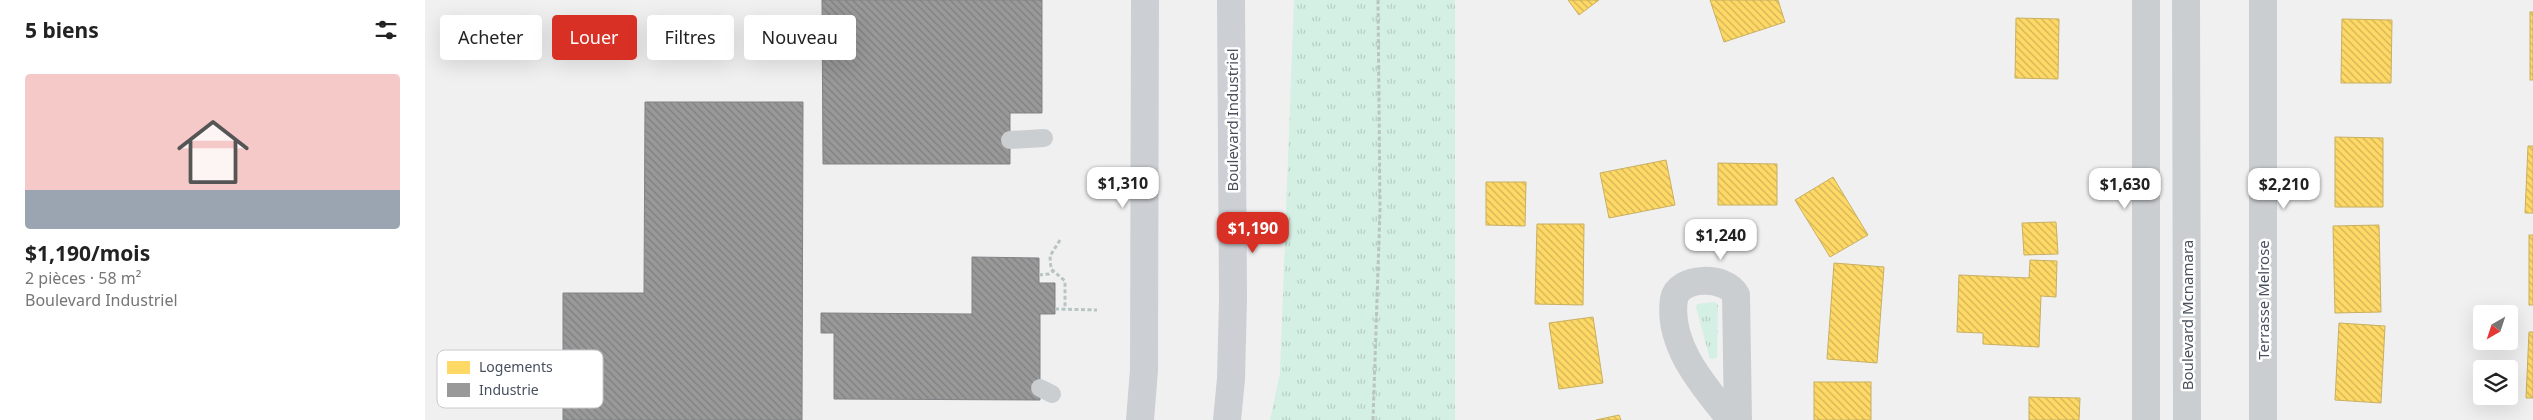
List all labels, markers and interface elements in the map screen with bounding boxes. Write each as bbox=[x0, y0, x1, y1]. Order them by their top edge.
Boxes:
chip: Acheter bbox=[440, 15, 542, 60]
chip: Louer bbox=[552, 15, 637, 60]
chip: Filtres bbox=[647, 15, 734, 60]
chip: Nouveau bbox=[744, 15, 856, 60]
text: 5 biens bbox=[25, 16, 99, 44]
icon: filters bbox=[372, 16, 400, 44]
street label: Boulevard Industriel bbox=[1222, 48, 1242, 192]
icon: home bbox=[168, 107, 258, 197]
pin: $1,310 bbox=[1082, 166, 1164, 209]
pin: $1,630 bbox=[2084, 168, 2166, 210]
pin: $2,210 bbox=[2243, 168, 2325, 210]
text: $1,310 bbox=[1098, 172, 1148, 194]
text: $1,630 bbox=[2100, 173, 2150, 195]
text: $2,210 bbox=[2259, 173, 2309, 195]
pin: $1,190 bbox=[1212, 212, 1294, 254]
text: $1,190 bbox=[1228, 217, 1278, 239]
pin: $1,240 bbox=[1680, 218, 1762, 261]
text: $1,240 bbox=[1696, 224, 1746, 246]
text: $1,190/mois bbox=[25, 239, 150, 267]
street label: Boulevard Mcnamara bbox=[2177, 240, 2197, 390]
street label: Terrasse Melrose bbox=[2253, 240, 2273, 360]
text: 2 pièces · 58 m² bbox=[25, 267, 141, 289]
text: Boulevard Industriel bbox=[25, 289, 178, 311]
north arrow bbox=[2473, 305, 2517, 350]
map controls bbox=[2473, 305, 2518, 405]
legend bbox=[437, 350, 603, 408]
text: Logements bbox=[479, 357, 553, 376]
button: layers bbox=[2473, 360, 2518, 405]
text: Industrie bbox=[479, 380, 539, 399]

